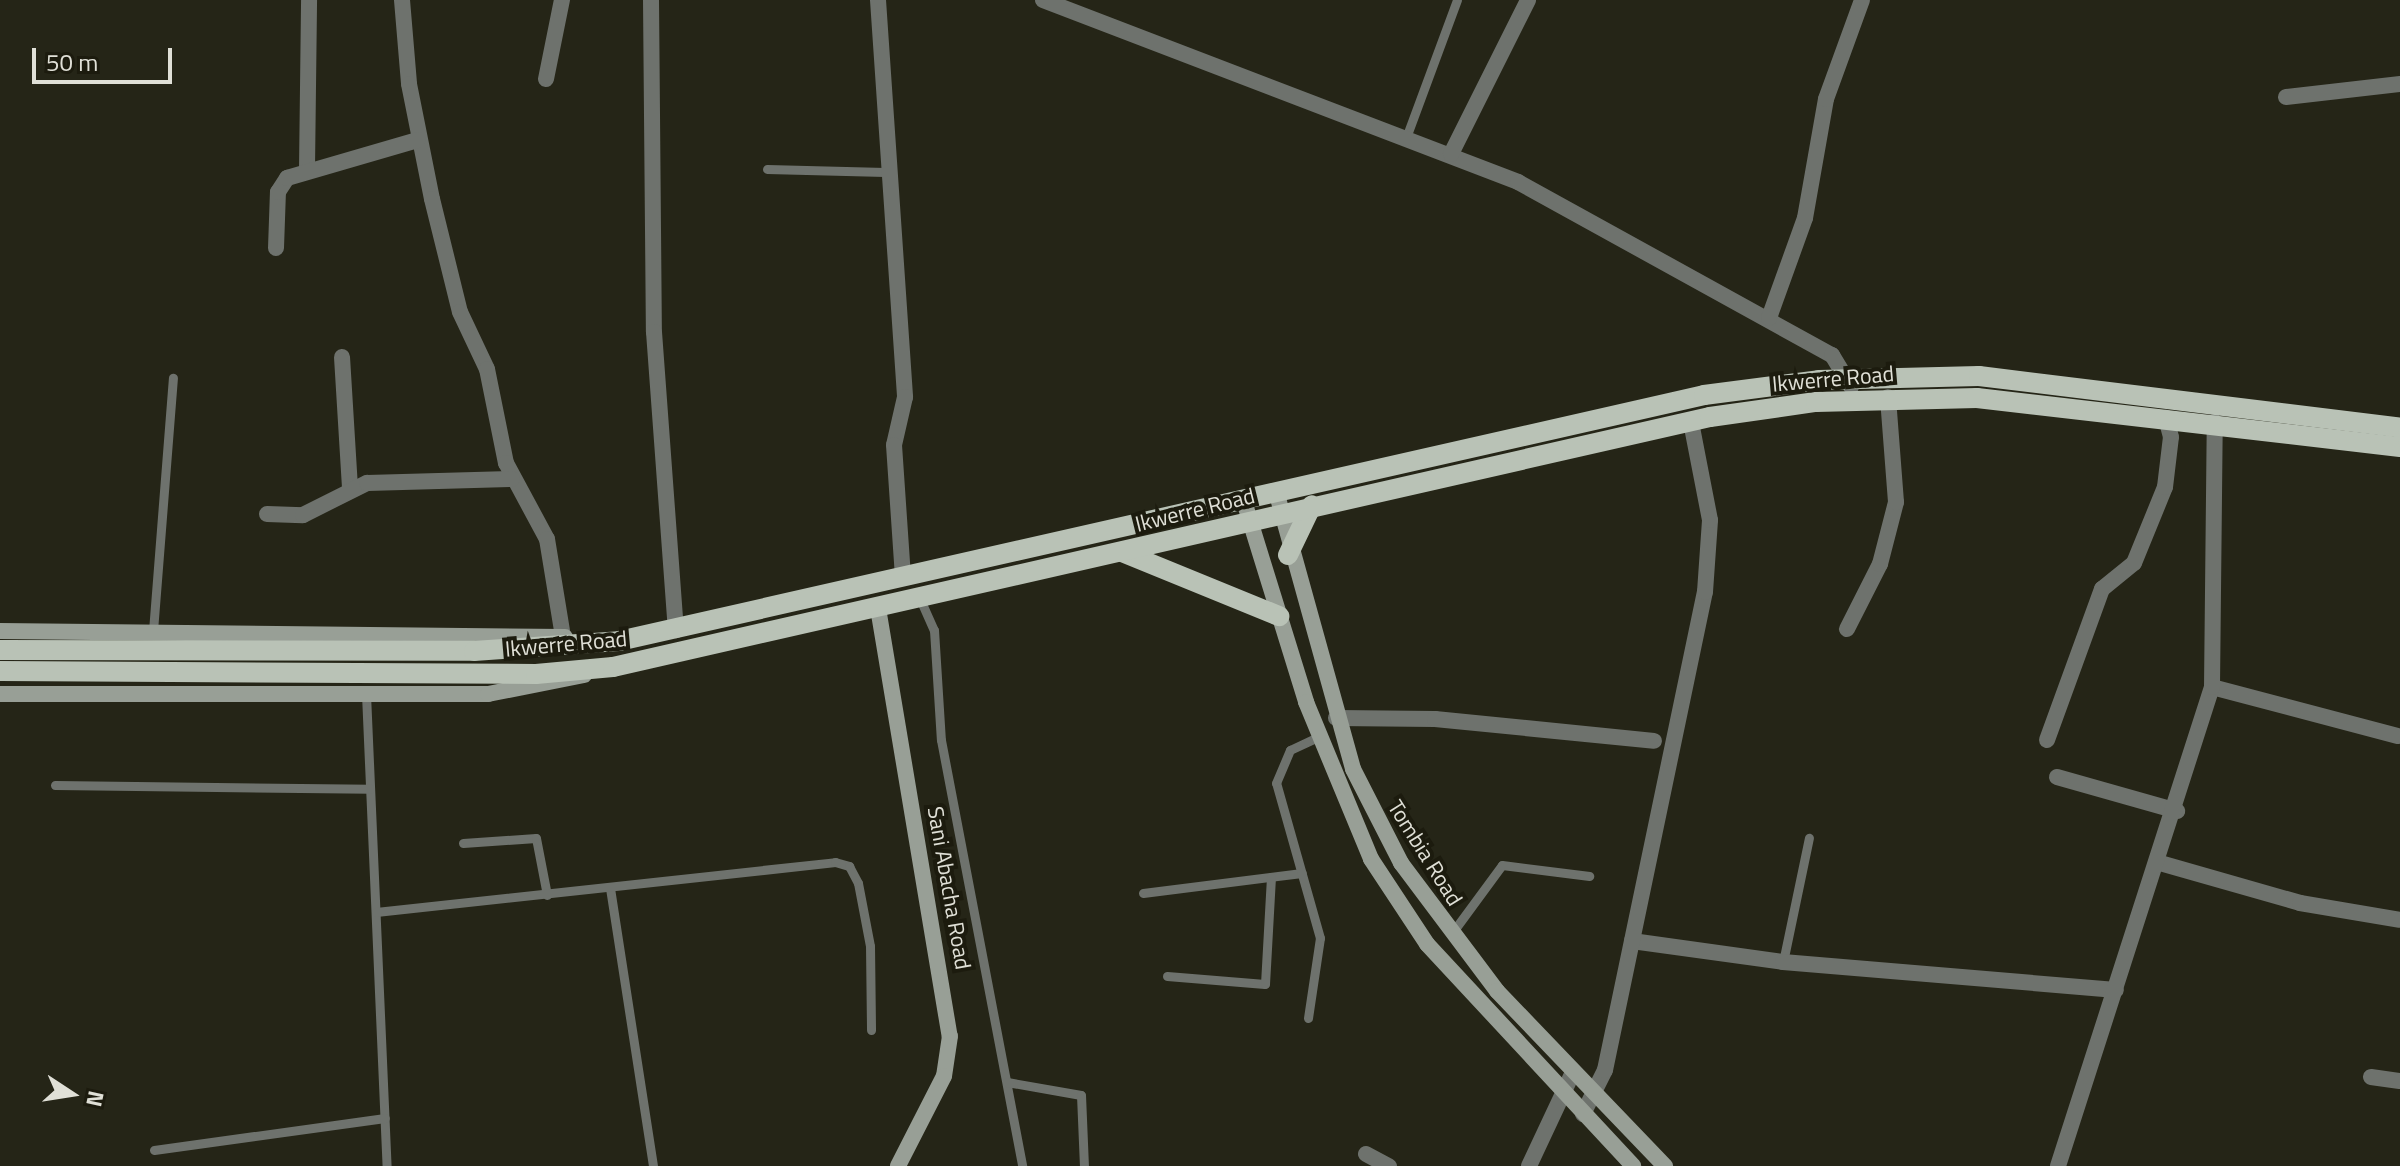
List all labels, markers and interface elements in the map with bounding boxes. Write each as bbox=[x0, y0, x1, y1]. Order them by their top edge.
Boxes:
scale bar bbox=[36, 32, 176, 82]
text: 50 m bbox=[46, 44, 98, 80]
street label: Ikwerre Road bbox=[1771, 361, 1895, 397]
street label: Ikwerre Road bbox=[1132, 482, 1258, 538]
street label: Ikwerre Road bbox=[504, 626, 628, 662]
street label: Tombia Road bbox=[1382, 795, 1468, 911]
street label: Sani Abacha Road bbox=[922, 804, 976, 972]
north arrow bbox=[32, 1054, 112, 1134]
text: N bbox=[77, 1088, 114, 1110]

